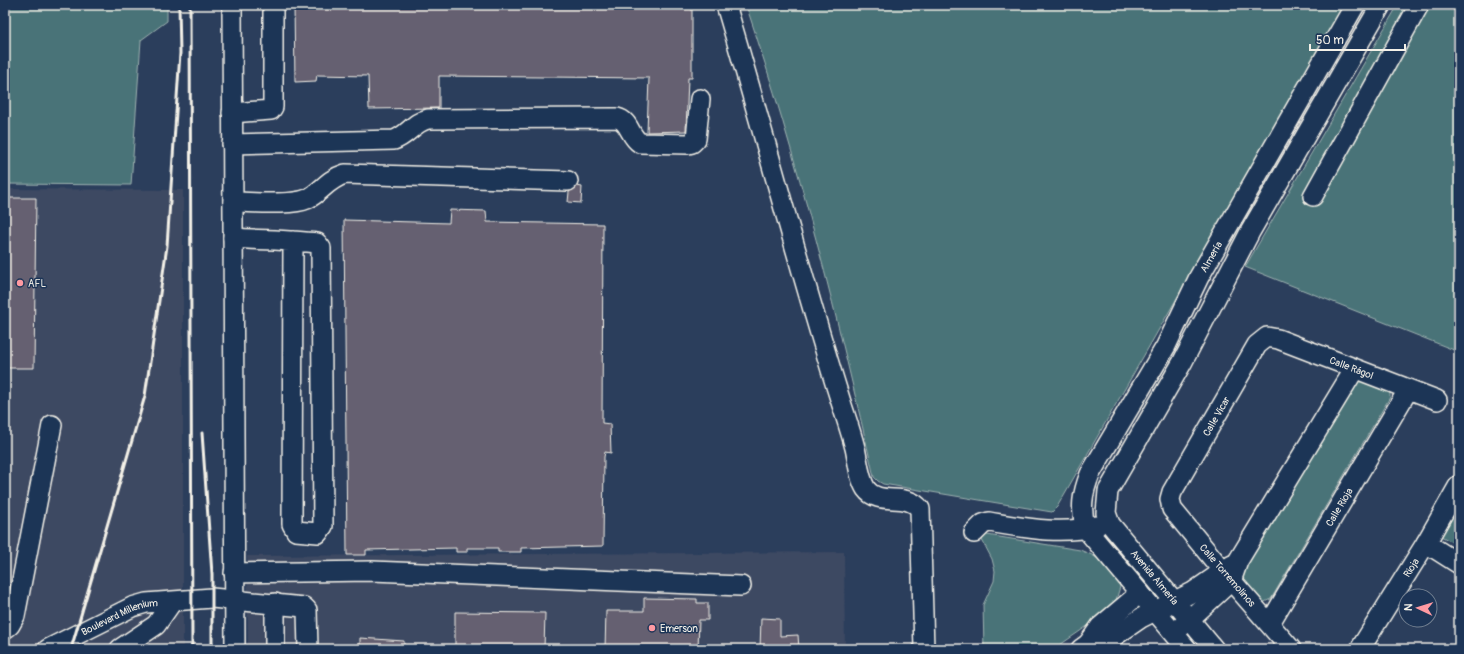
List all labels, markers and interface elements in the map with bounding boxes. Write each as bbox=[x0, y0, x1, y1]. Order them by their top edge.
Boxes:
scale bar bbox=[1310, 26, 1405, 52]
text: 50 m bbox=[1316, 33, 1344, 48]
street label: Almería bbox=[1198, 239, 1225, 275]
marker: AFL bbox=[15, 278, 25, 288]
place label: AFL bbox=[28, 278, 47, 290]
street label: Calle Rágol bbox=[1328, 354, 1375, 382]
street label: Calle Vicar bbox=[1201, 394, 1233, 439]
street label: Calle Rioja bbox=[1324, 486, 1356, 529]
street label: Calle Torremolinos bbox=[1197, 542, 1258, 610]
street label: Avenida Almería bbox=[1128, 548, 1181, 608]
street label: Rioja bbox=[1401, 556, 1422, 580]
north arrow bbox=[1398, 588, 1438, 628]
street label: Boulevard Millenium bbox=[79, 597, 158, 638]
text: N bbox=[1402, 603, 1415, 612]
marker: Emerson bbox=[647, 623, 657, 633]
place label: Emerson bbox=[660, 623, 698, 635]

